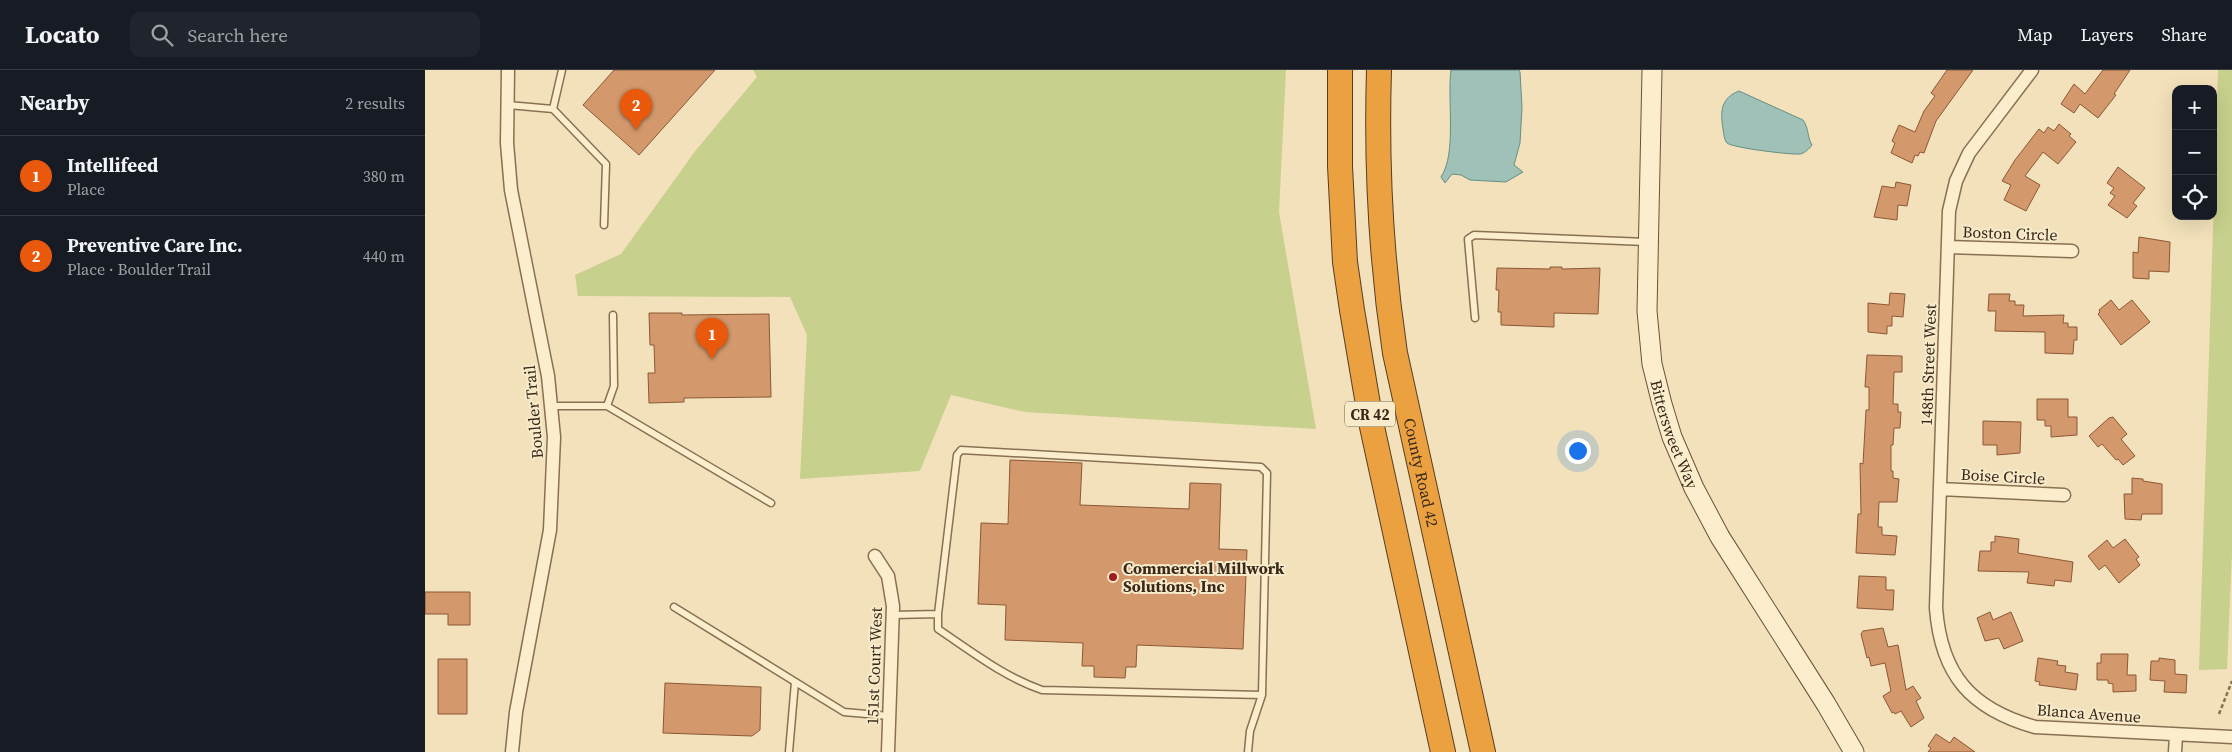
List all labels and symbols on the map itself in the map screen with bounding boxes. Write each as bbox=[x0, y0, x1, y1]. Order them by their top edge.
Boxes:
pin: 2 bbox=[620, 89, 652, 130]
street label: Boston Circle bbox=[1962, 220, 2058, 246]
street label: 148th Street West bbox=[1915, 303, 1941, 426]
pin: 1 bbox=[696, 318, 728, 359]
street label: Boulder Trail bbox=[518, 364, 548, 460]
street label: Bittersweet Way bbox=[1645, 377, 1704, 493]
road number: CR 42 bbox=[1345, 402, 1395, 426]
street label: County Road 42 bbox=[1399, 416, 1444, 529]
your location bbox=[1565, 438, 1591, 464]
street label: Boise Circle bbox=[1960, 463, 2046, 489]
place label: Commercial Millwork Solutions, Inc bbox=[1123, 557, 1285, 597]
marker: Commercial Millwork Solutions, Inc bbox=[1107, 571, 1119, 583]
street label: 151st Court West bbox=[861, 606, 887, 725]
street label: Blanca Avenue bbox=[2036, 698, 2142, 728]

